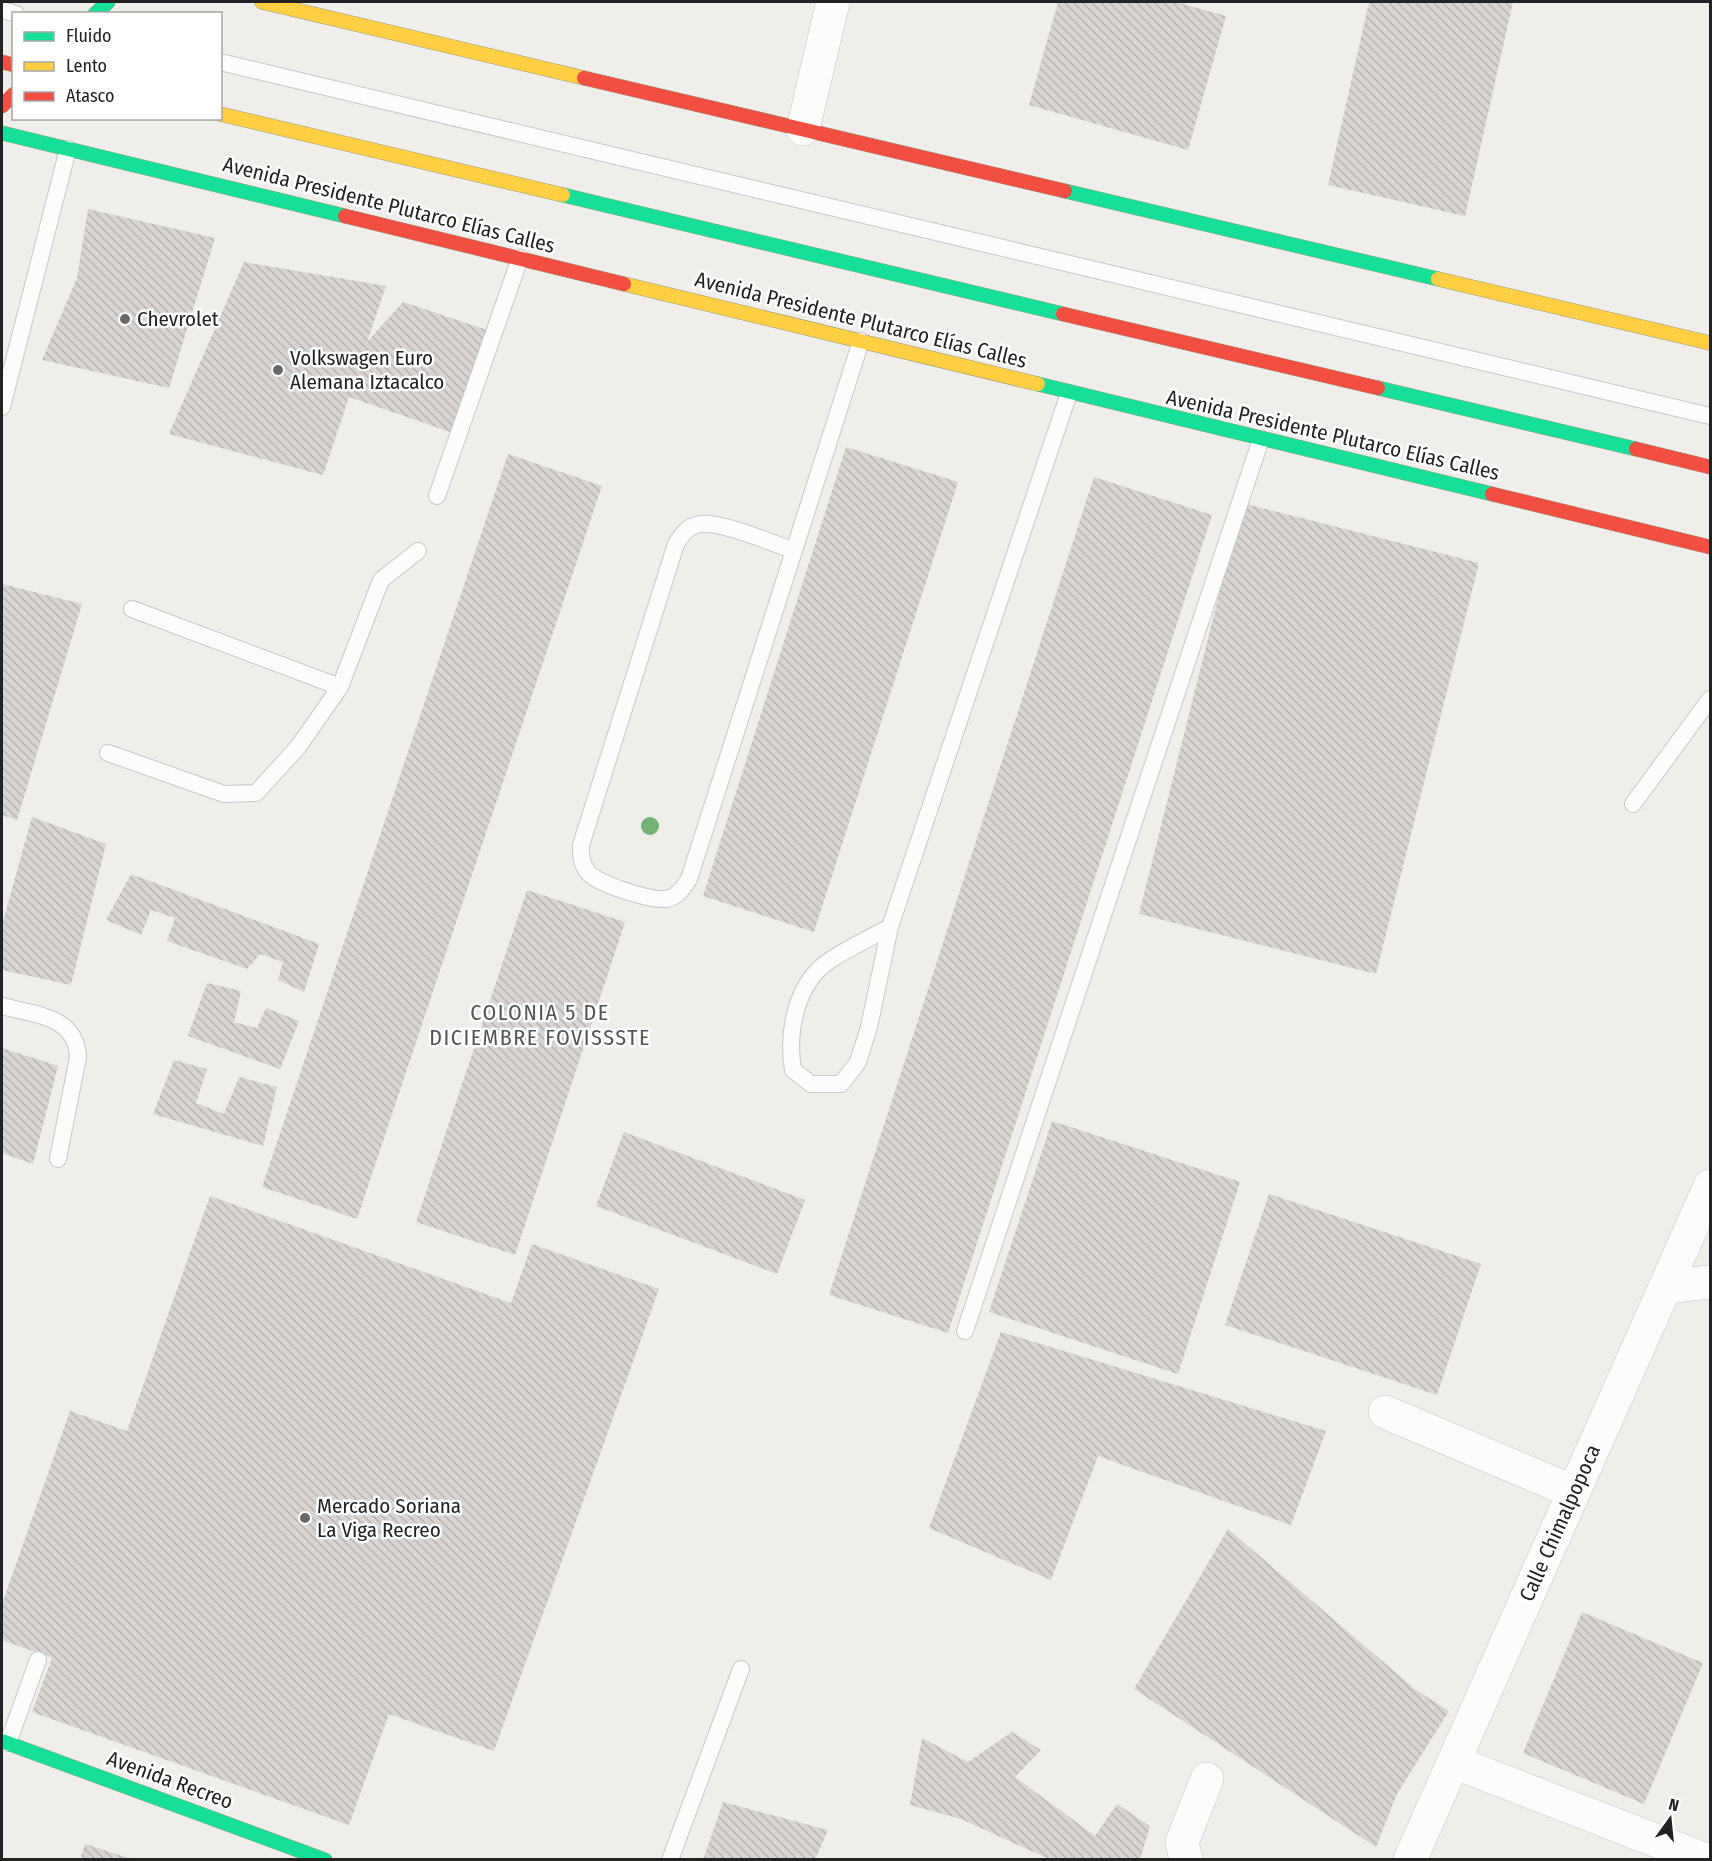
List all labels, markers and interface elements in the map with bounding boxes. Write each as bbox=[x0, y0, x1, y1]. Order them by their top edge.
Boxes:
legend bbox=[12, 12, 222, 120]
text: Fluido bbox=[66, 25, 112, 47]
text: Lento bbox=[66, 55, 107, 77]
text: Atasco bbox=[66, 85, 114, 107]
street label: Avenida Presidente Plutarco Elías Calles bbox=[220, 151, 558, 259]
street label: Avenida Presidente Plutarco Elías Calles bbox=[692, 266, 1030, 374]
place label: Chevrolet bbox=[137, 306, 219, 332]
marker: Chevrolet bbox=[118, 312, 132, 326]
place label: Volkswagen Euro Alemana Iztacalco bbox=[290, 345, 444, 395]
marker: Volkswagen Euro Alemana Iztacalco bbox=[271, 363, 285, 377]
street label: Avenida Presidente Plutarco Elías Calles bbox=[1164, 384, 1502, 486]
district label: COLONIA 5 DE DICIEMBRE FOVISSSTE bbox=[429, 999, 651, 1051]
street label: Calle Chimalpopoca bbox=[1514, 1441, 1606, 1605]
place label: Mercado Soriana La Viga Recreo bbox=[317, 1493, 461, 1543]
marker: Mercado Soriana La Viga Recreo bbox=[298, 1511, 312, 1525]
street label: Avenida Recreo bbox=[103, 1745, 237, 1815]
north arrow bbox=[1640, 1789, 1700, 1849]
text: N bbox=[1667, 1795, 1681, 1815]

